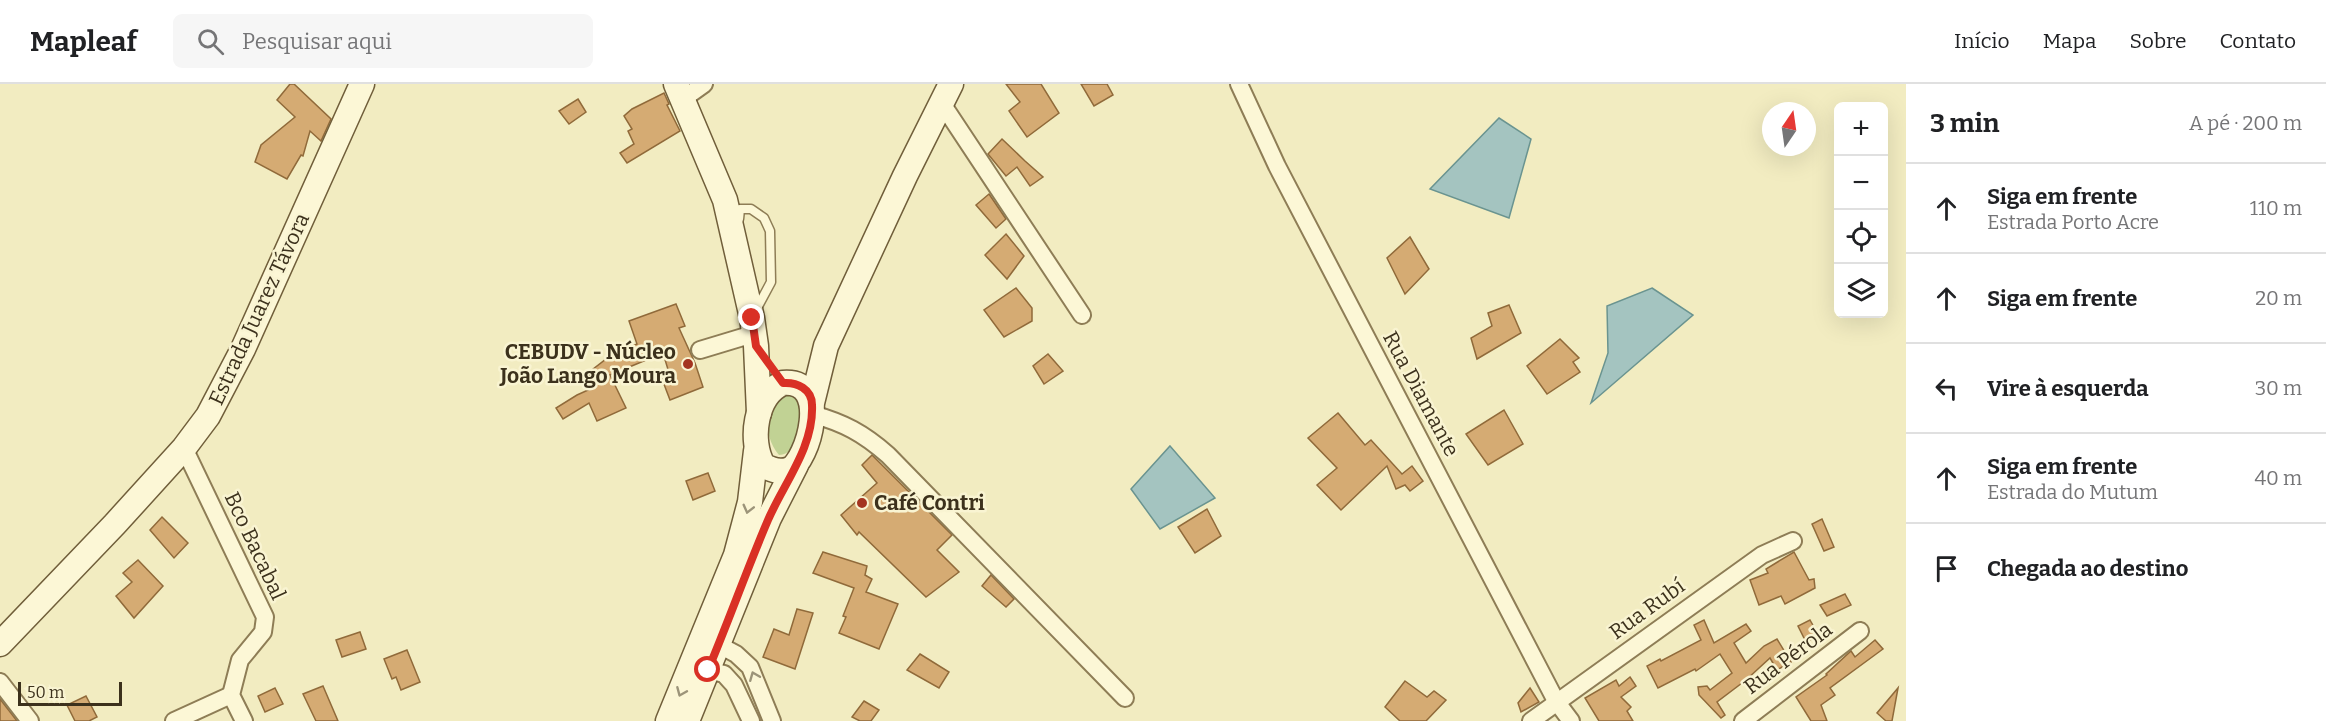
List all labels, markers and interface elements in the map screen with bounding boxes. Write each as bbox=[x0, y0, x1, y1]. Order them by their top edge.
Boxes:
search box bbox=[173, 14, 593, 68]
text: Mapleaf bbox=[30, 25, 137, 58]
icon: search bbox=[194, 25, 227, 58]
text: Pesquisar aqui bbox=[242, 28, 392, 55]
text: Início bbox=[1954, 28, 2010, 54]
text: Mapa bbox=[2043, 28, 2097, 54]
text: Sobre bbox=[2130, 28, 2186, 54]
text: Contato bbox=[2219, 28, 2296, 54]
north arrow bbox=[1762, 102, 1816, 156]
map controls bbox=[1834, 102, 1888, 318]
button: + bbox=[1834, 102, 1888, 156]
text: 3 min bbox=[1930, 108, 1999, 139]
text: A pé · 200 m bbox=[2189, 111, 2302, 135]
button: − bbox=[1834, 156, 1888, 210]
text: Siga em frente bbox=[1987, 183, 2137, 210]
icon: ahead bbox=[1930, 192, 1963, 225]
text: 110 m bbox=[2250, 196, 2302, 220]
street label: Estrada Juarez Távora bbox=[203, 208, 315, 409]
button: locate bbox=[1834, 210, 1888, 264]
text: Estrada Porto Acre bbox=[1987, 210, 2159, 234]
button: layers bbox=[1834, 264, 1888, 318]
icon: ahead bbox=[1930, 282, 1963, 315]
text: Siga em frente bbox=[1987, 285, 2137, 312]
text: 20 m bbox=[2255, 286, 2302, 310]
route end bbox=[738, 304, 764, 330]
street label: Rua Diamante bbox=[1377, 327, 1465, 461]
place label: CEBUDV - Núcleo João Lango Moura bbox=[499, 339, 676, 389]
marker: CEBUDV - Núcleo João Lango Moura bbox=[681, 357, 695, 371]
icon: left bbox=[1930, 372, 1963, 405]
text: Vire à esquerda bbox=[1987, 375, 2148, 402]
text: 30 m bbox=[2255, 376, 2302, 400]
text: Siga em frente bbox=[1987, 453, 2137, 480]
icon: ahead bbox=[1930, 462, 1963, 495]
text: 40 m bbox=[2254, 466, 2302, 490]
text: Estrada do Mutum bbox=[1987, 480, 2158, 504]
street label: Bco Bacabal bbox=[219, 488, 291, 604]
place label: Café Contri bbox=[874, 490, 985, 516]
marker: Café Contri bbox=[855, 496, 869, 510]
one-way arrow bbox=[743, 504, 756, 514]
icon: arrive bbox=[1930, 552, 1963, 585]
text: Chegada ao destino bbox=[1987, 555, 2188, 582]
street label: Rua Rubí bbox=[1604, 572, 1690, 645]
street label: Rua Pérola bbox=[1739, 616, 1838, 700]
route start bbox=[694, 656, 720, 682]
one-way arrow bbox=[749, 671, 761, 682]
scale bar bbox=[18, 679, 122, 706]
text: 50 m bbox=[27, 683, 64, 702]
one-way arrow bbox=[676, 685, 688, 696]

